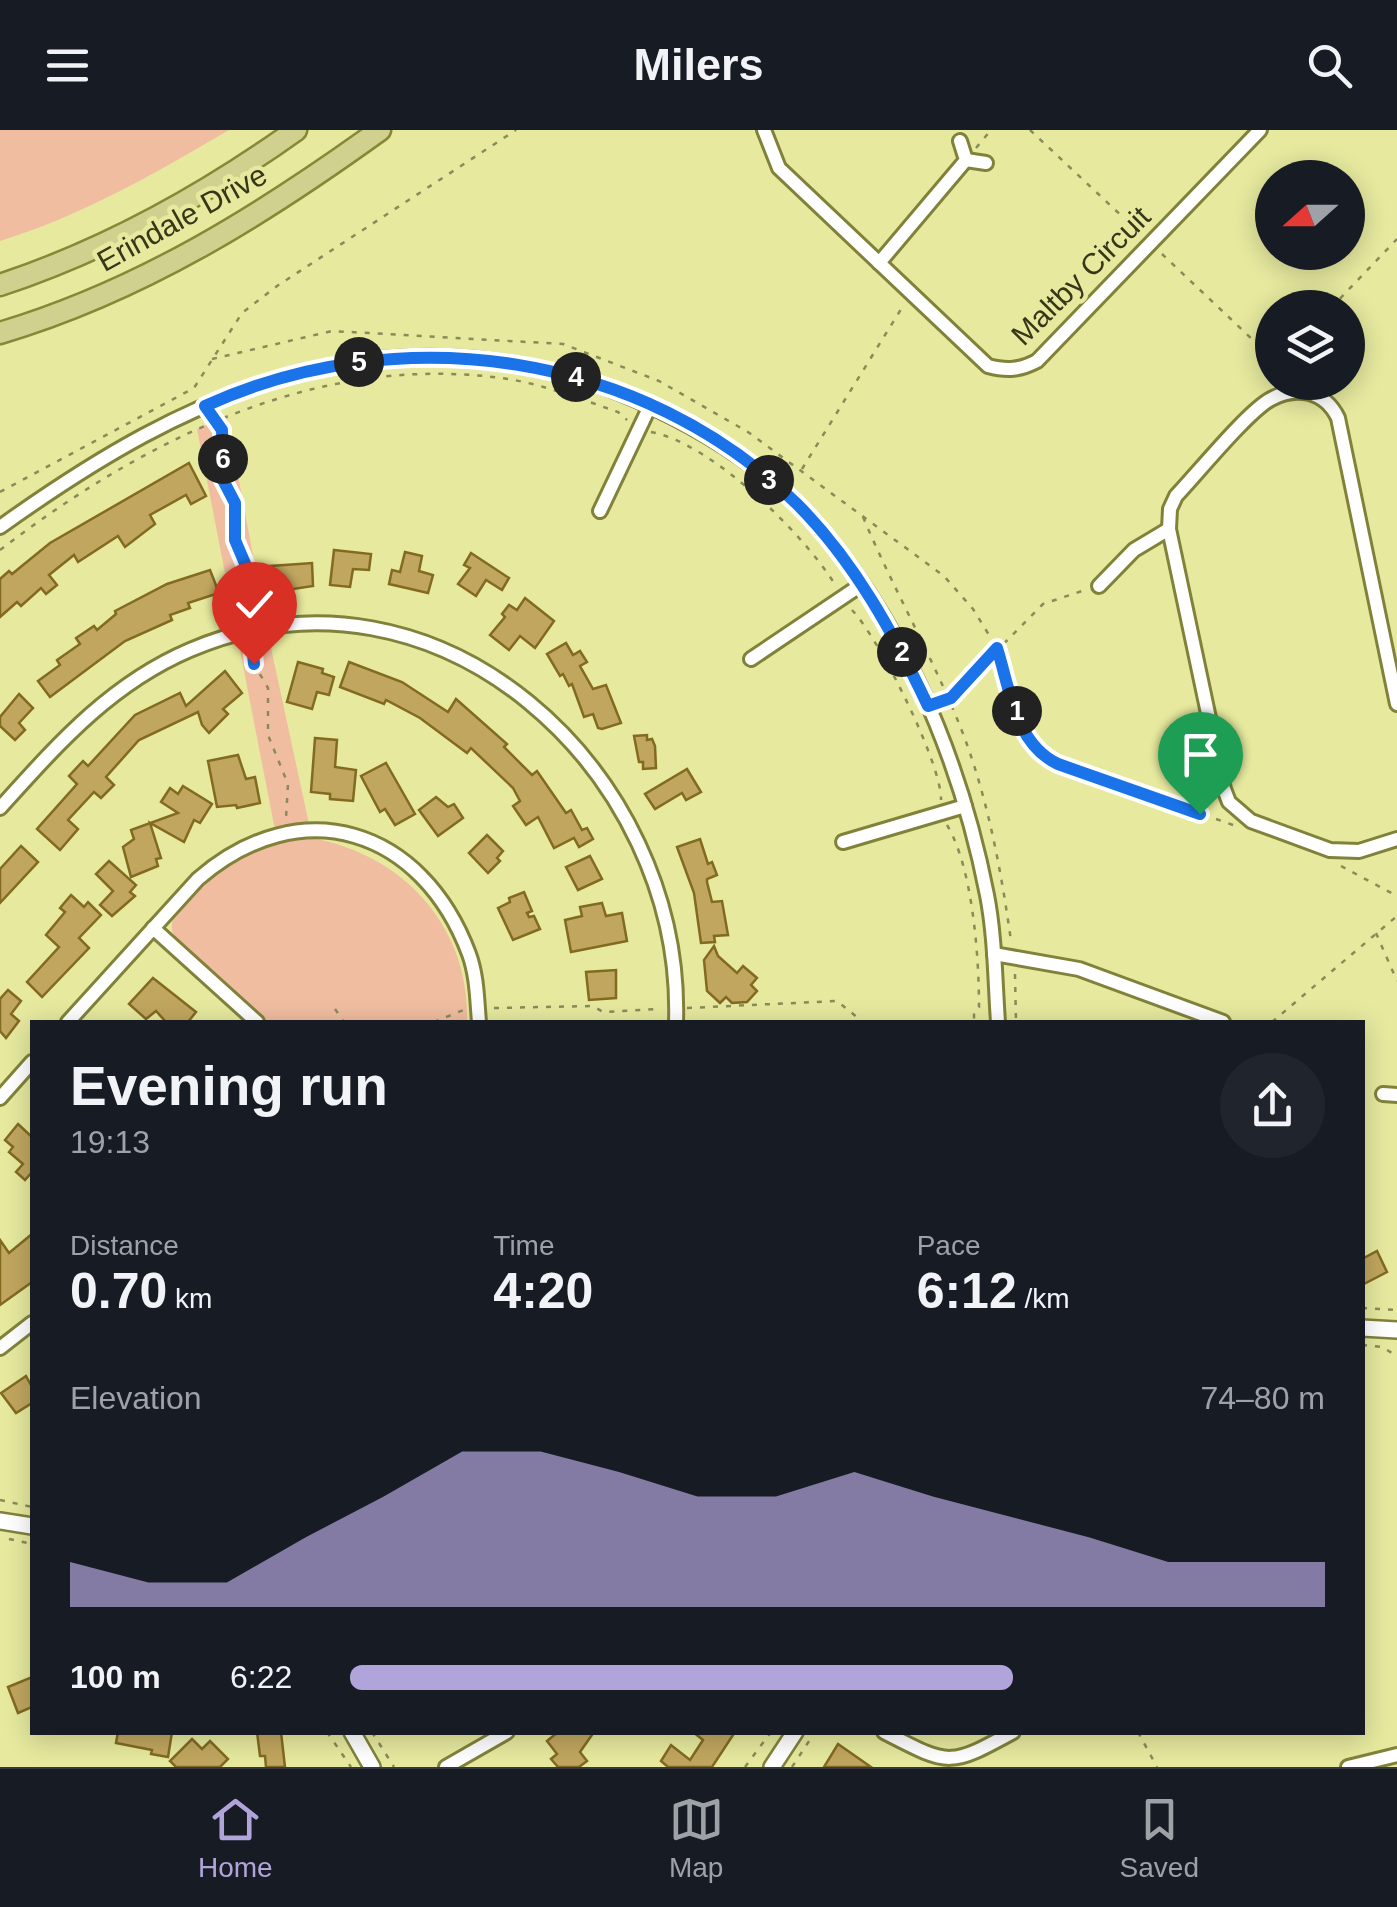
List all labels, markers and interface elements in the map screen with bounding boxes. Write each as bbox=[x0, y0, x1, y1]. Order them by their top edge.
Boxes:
icon: menu bbox=[40, 38, 95, 93]
icon: search bbox=[1302, 38, 1357, 93]
text: Milers bbox=[633, 39, 764, 90]
street label: Erindale Drive bbox=[91, 157, 272, 278]
north arrow bbox=[1255, 160, 1365, 270]
map controls bbox=[1255, 160, 1365, 400]
street label: Maltby Circuit bbox=[1005, 199, 1157, 352]
button: layers bbox=[1255, 290, 1365, 400]
pin: 5 bbox=[334, 337, 384, 387]
text: 5 bbox=[351, 346, 367, 377]
pin: 4 bbox=[551, 352, 601, 402]
text: 4 bbox=[568, 361, 584, 392]
pin: 6 bbox=[198, 434, 248, 484]
text: 6 bbox=[215, 443, 231, 474]
pin: 3 bbox=[744, 455, 794, 505]
text: 3 bbox=[761, 464, 777, 495]
pin bbox=[212, 562, 297, 665]
icon: check bbox=[227, 577, 282, 632]
pin: 2 bbox=[877, 627, 927, 677]
text: 2 bbox=[894, 636, 910, 667]
pin: 1 bbox=[992, 686, 1042, 736]
text: 1 bbox=[1009, 695, 1025, 726]
pin bbox=[1158, 712, 1243, 815]
icon: arrive bbox=[1173, 727, 1228, 782]
button: share bbox=[1220, 1053, 1325, 1158]
text: Evening run bbox=[70, 1055, 388, 1117]
text: 19:13 bbox=[70, 1124, 150, 1160]
text: Distance bbox=[70, 1230, 179, 1261]
text: Time bbox=[493, 1230, 555, 1261]
text: Pace bbox=[917, 1230, 980, 1261]
text: 0.70 bbox=[70, 1263, 167, 1319]
text: 4:20 bbox=[493, 1263, 593, 1319]
text: 6:12 bbox=[917, 1263, 1017, 1319]
text: km bbox=[167, 1283, 212, 1314]
text: /km bbox=[1017, 1283, 1070, 1314]
text: Elevation bbox=[70, 1380, 202, 1416]
text: 74–80 m bbox=[1200, 1380, 1325, 1416]
text: 100 m bbox=[70, 1659, 161, 1695]
text: 6:22 bbox=[230, 1659, 292, 1695]
tab: Home bbox=[198, 1792, 273, 1884]
tab: Map bbox=[669, 1792, 724, 1884]
tab: Saved bbox=[1120, 1792, 1199, 1884]

